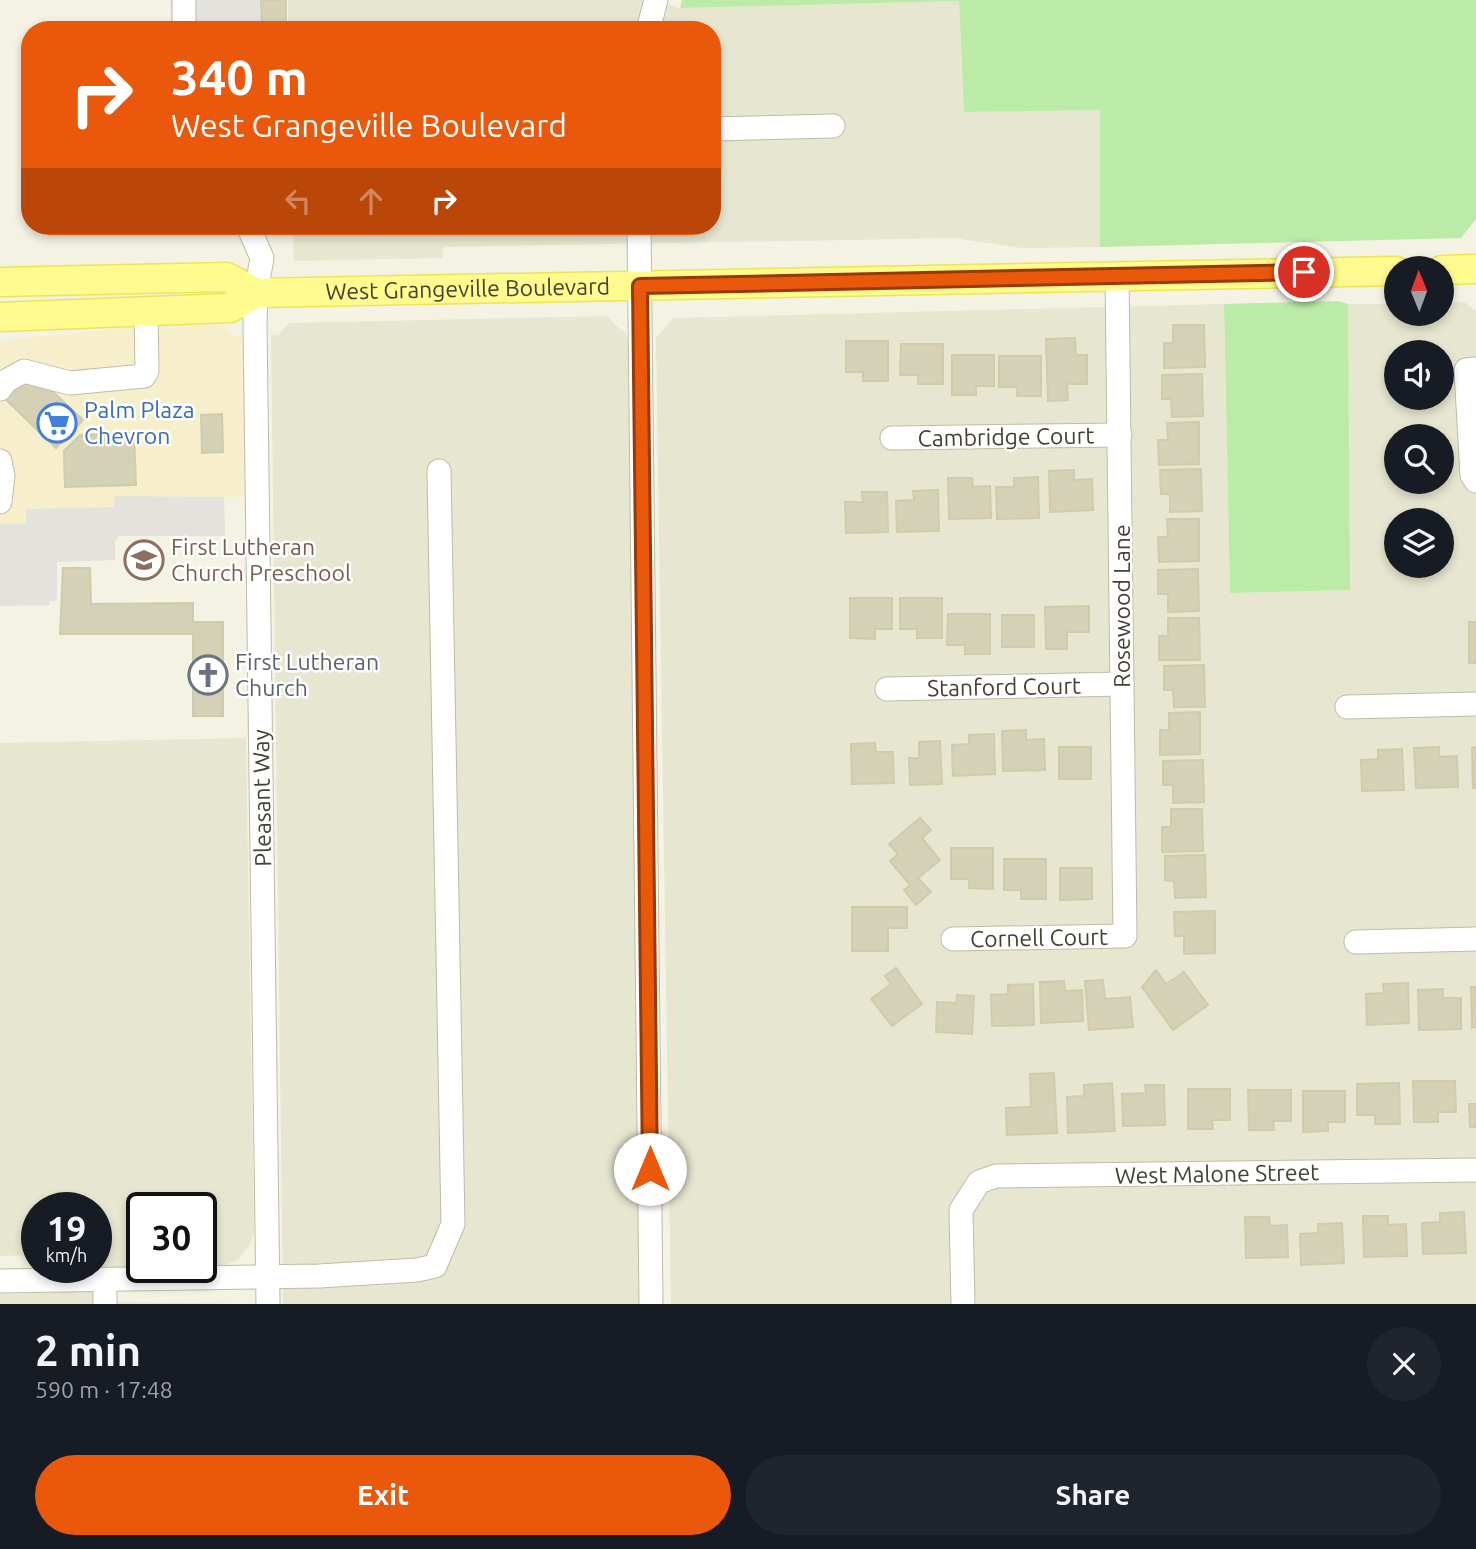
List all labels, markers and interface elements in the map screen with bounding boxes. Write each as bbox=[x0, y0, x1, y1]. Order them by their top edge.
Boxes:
icon: right bbox=[56, 49, 147, 140]
text: 340 m bbox=[171, 49, 308, 104]
text: West Grangeville Boulevard bbox=[171, 107, 567, 143]
icon: left bbox=[279, 182, 317, 220]
icon: ahead bbox=[352, 182, 390, 220]
icon: right bbox=[425, 182, 463, 220]
pin bbox=[1274, 242, 1334, 302]
icon: arrive bbox=[1285, 253, 1323, 291]
north arrow bbox=[1384, 256, 1454, 326]
map controls bbox=[1384, 256, 1454, 578]
street label: West Grangeville Boulevard bbox=[325, 273, 610, 304]
button: sound bbox=[1384, 340, 1454, 410]
place label: Palm Plaza Chevron bbox=[84, 397, 195, 448]
supermarket icon: Palm Plaza Chevron bbox=[36, 402, 78, 444]
street label: Cambridge Court bbox=[917, 422, 1095, 451]
button: search bbox=[1384, 424, 1454, 494]
button: layers bbox=[1384, 508, 1454, 578]
street label: Rosewood Lane bbox=[1109, 524, 1134, 688]
place label: First Lutheran Church Preschool bbox=[171, 534, 351, 585]
school or university icon: First Lutheran Church Preschool bbox=[123, 539, 165, 581]
place label: First Lutheran Church bbox=[235, 649, 379, 700]
church icon: First Lutheran Church bbox=[187, 654, 229, 696]
street label: Stanford Court bbox=[927, 673, 1081, 700]
street label: Pleasant Way bbox=[248, 729, 275, 867]
street label: Cornell Court bbox=[970, 924, 1108, 951]
position arrow bbox=[613, 1132, 687, 1206]
street label: West Malone Street bbox=[1115, 1159, 1319, 1188]
speed limit sign: 30 bbox=[126, 1192, 217, 1283]
text: 19 bbox=[47, 1208, 86, 1248]
text: km/h bbox=[46, 1245, 87, 1265]
text: 2 min bbox=[35, 1327, 141, 1374]
button: close bbox=[1367, 1327, 1441, 1401]
text: 590 m · 17:48 bbox=[35, 1377, 173, 1402]
button: Exit bbox=[35, 1455, 731, 1535]
button: Share bbox=[745, 1455, 1441, 1535]

